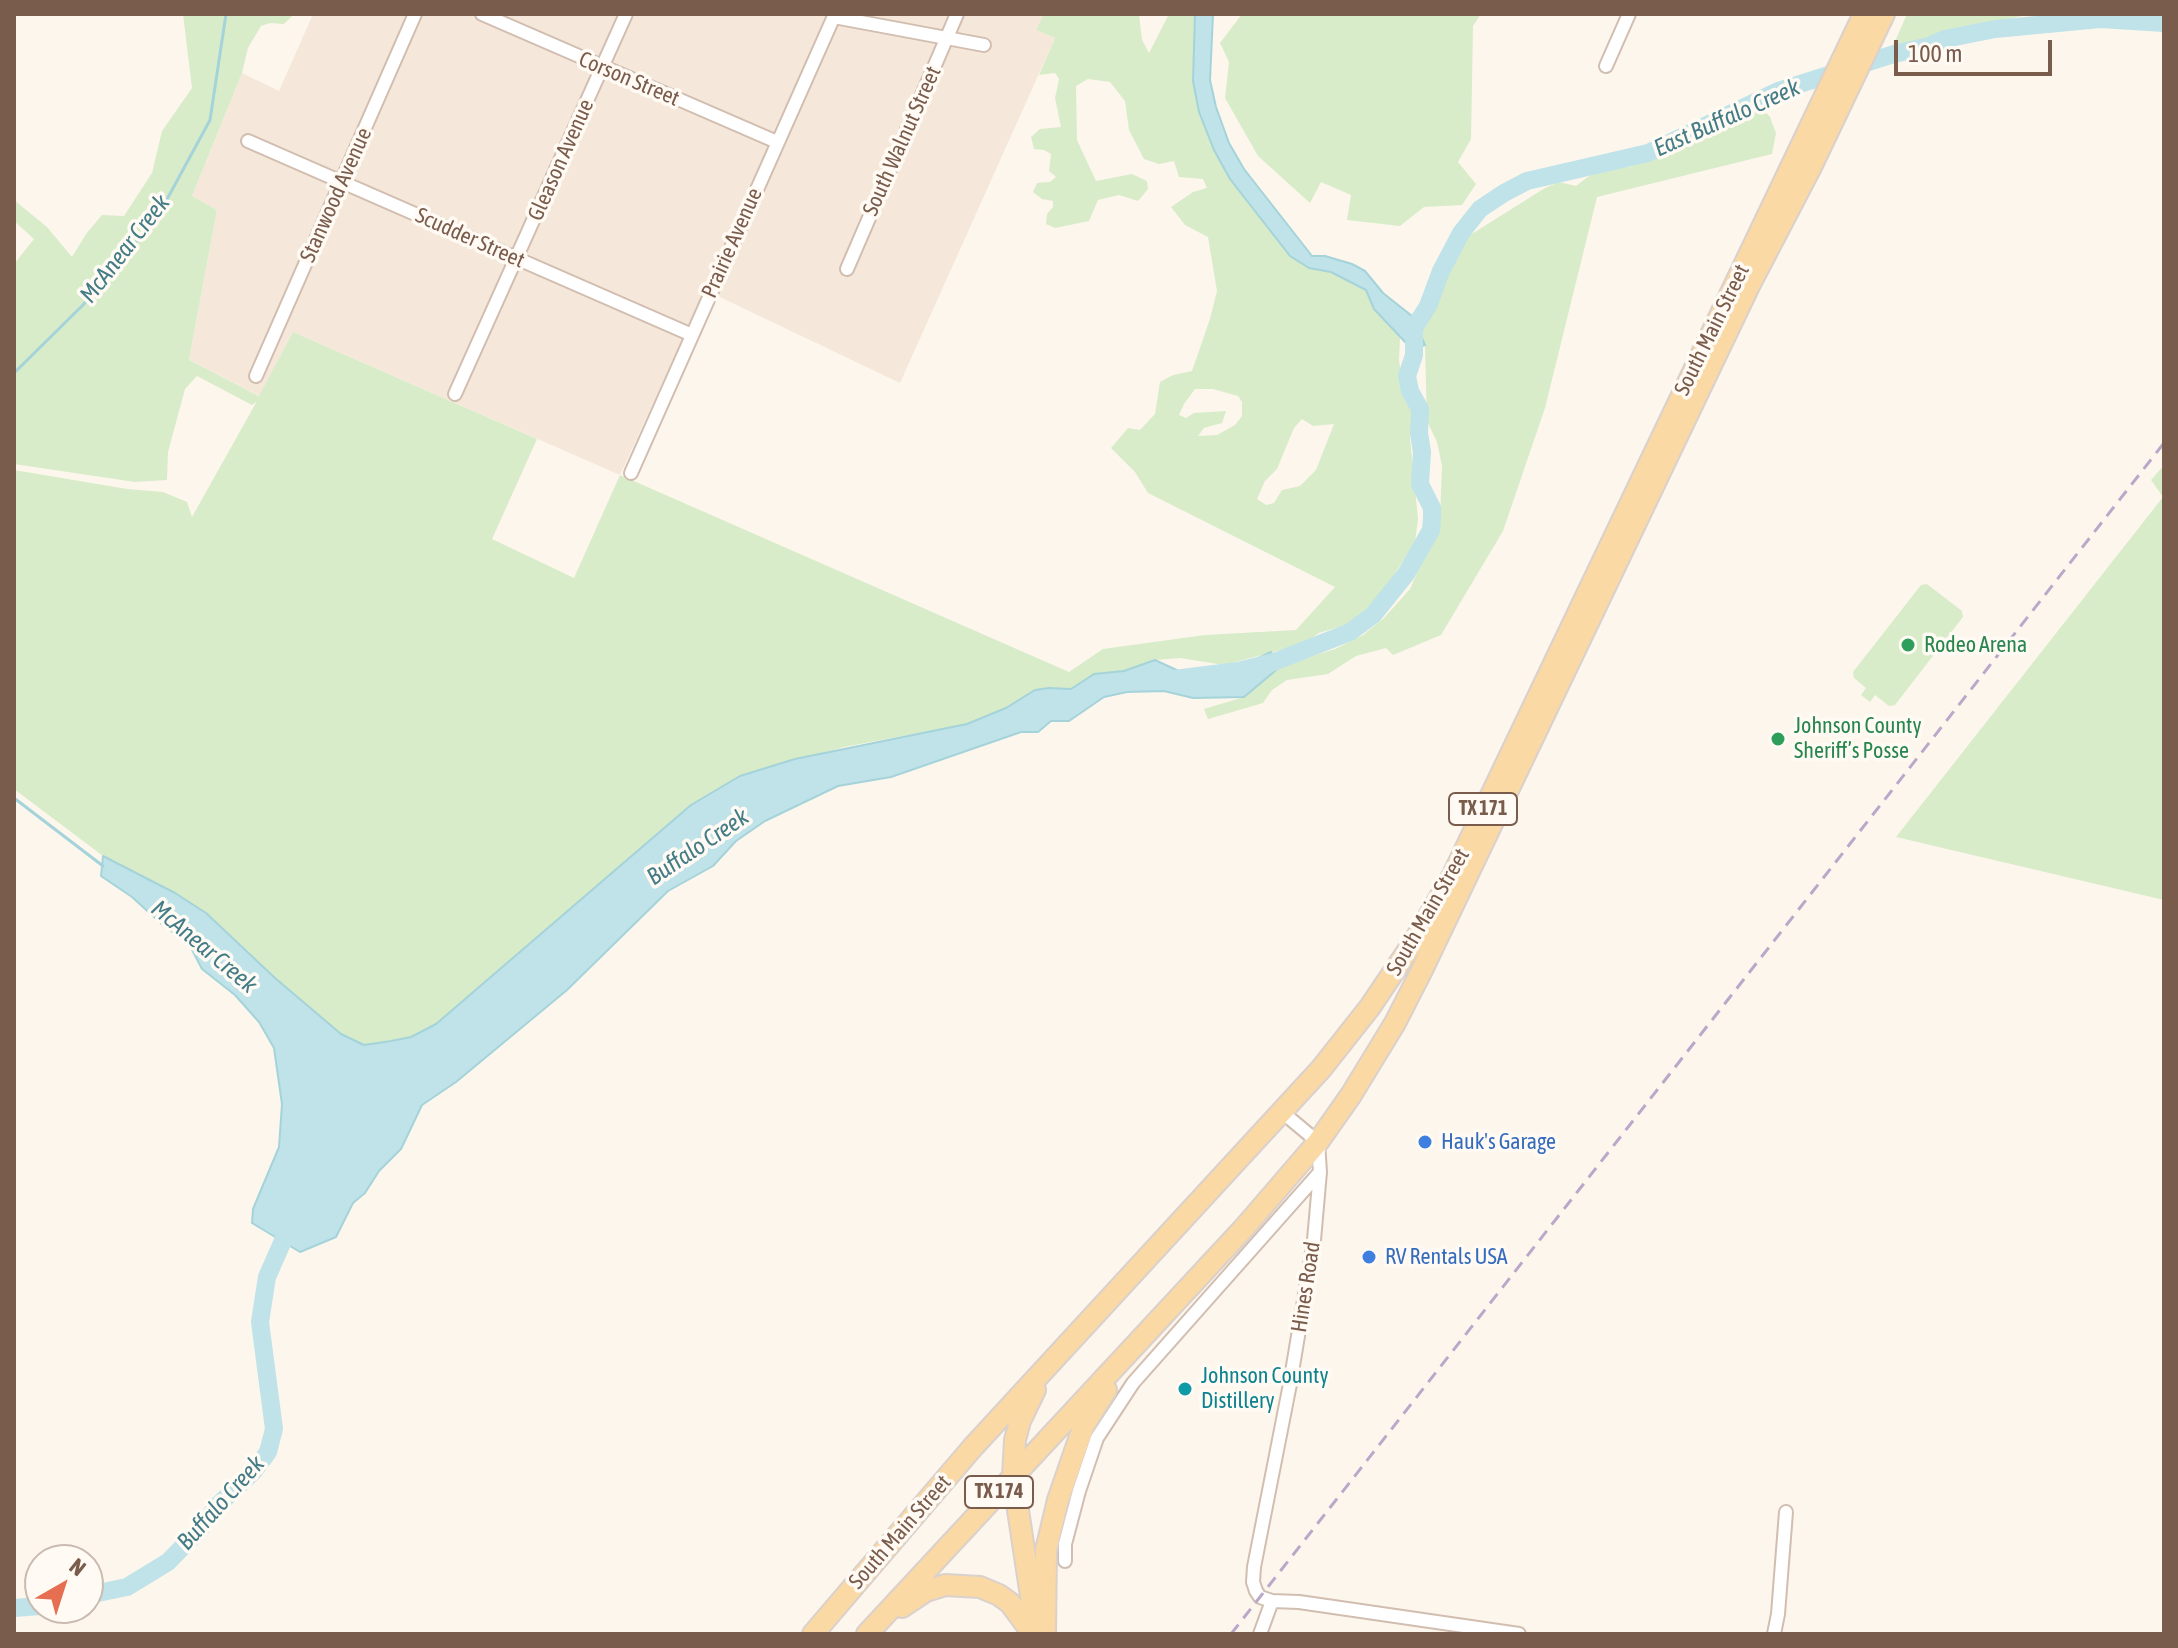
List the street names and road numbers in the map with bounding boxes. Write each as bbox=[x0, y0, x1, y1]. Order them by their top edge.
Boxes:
street label: Corson Street bbox=[575, 46, 683, 112]
street label: South Walnut Street bbox=[857, 62, 947, 220]
street label: Gleason Avenue bbox=[522, 95, 600, 225]
street label: Stanwood Avenue bbox=[295, 124, 377, 266]
street label: Prairie Avenue bbox=[696, 184, 768, 302]
street label: Scudder Street bbox=[411, 202, 529, 274]
street label: South Main Street bbox=[1669, 260, 1755, 400]
road number: TX 171 bbox=[1449, 793, 1517, 825]
street label: South Main Street bbox=[1381, 844, 1475, 980]
street label: Hines Road bbox=[1286, 1240, 1326, 1334]
street label: South Main Street bbox=[843, 1470, 957, 1594]
road number: TX 174 bbox=[965, 1476, 1033, 1508]

